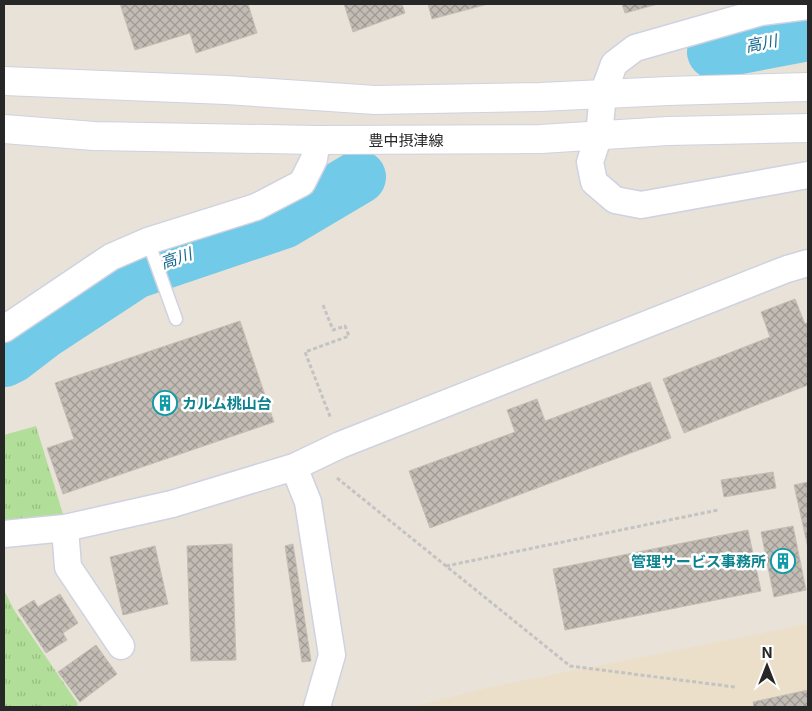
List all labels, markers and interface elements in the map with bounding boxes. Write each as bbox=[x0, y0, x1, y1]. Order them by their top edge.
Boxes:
water label: 高川 bbox=[743, 30, 781, 56]
street label: 豊中摂津線 bbox=[368, 131, 444, 150]
water label: 高川 bbox=[158, 243, 196, 273]
building icon: カルム桃山台 bbox=[152, 390, 178, 416]
place label: カルム桃山台 bbox=[182, 394, 272, 413]
building icon: 管理サービス事務所 bbox=[770, 548, 796, 574]
place label: 管理サービス事務所 bbox=[631, 552, 766, 571]
north arrow bbox=[742, 641, 792, 691]
text: N bbox=[762, 644, 772, 661]

